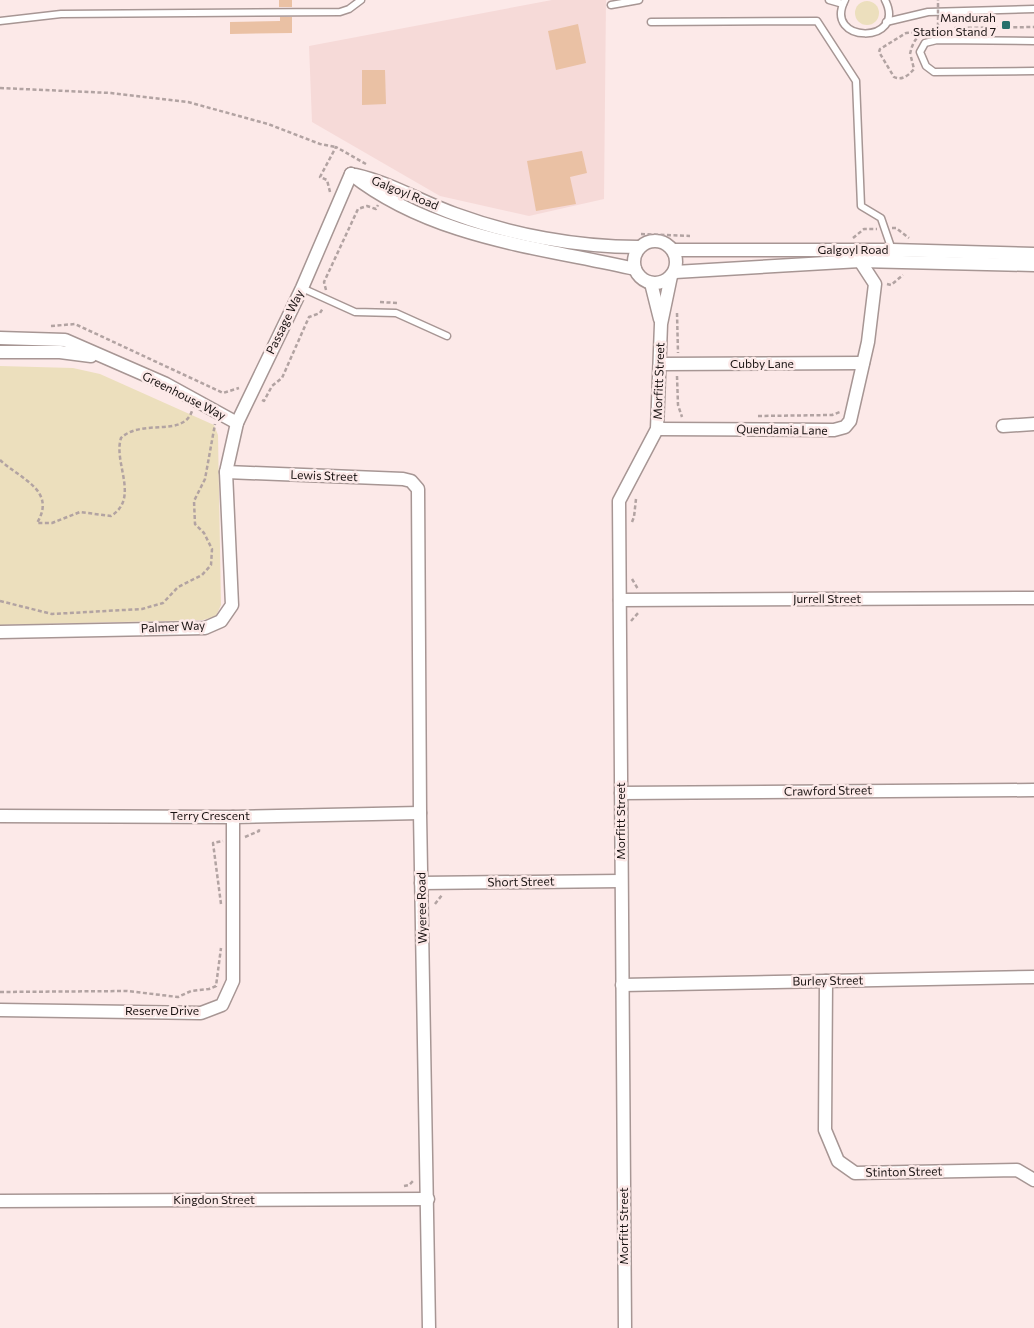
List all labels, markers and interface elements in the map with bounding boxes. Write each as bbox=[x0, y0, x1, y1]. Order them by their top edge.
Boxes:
place label: Mandurah Station Stand 7 bbox=[913, 10, 996, 38]
marker: Mandurah Station Stand 7 bbox=[1000, 19, 1012, 31]
street label: Galgoyl Road bbox=[370, 172, 441, 212]
street label: Galgoyl Road bbox=[817, 242, 889, 256]
street label: Passage Way bbox=[262, 287, 306, 356]
street label: Morfitt Street bbox=[650, 342, 666, 420]
street label: Cubby Lane bbox=[730, 356, 794, 370]
street label: Greenhouse Way bbox=[140, 368, 228, 422]
street label: Quendamia Lane bbox=[736, 421, 828, 437]
street label: Lewis Street bbox=[290, 467, 358, 483]
street label: Jurrell Street bbox=[793, 591, 861, 606]
street label: Palmer Way bbox=[140, 617, 206, 635]
street label: Morfitt Street bbox=[613, 782, 627, 860]
street label: Crawford Street bbox=[784, 782, 872, 798]
street label: Terry Crescent bbox=[170, 808, 250, 822]
street label: Wyeree Road bbox=[413, 872, 429, 944]
street label: Short Street bbox=[487, 873, 555, 889]
street label: Burley Street bbox=[792, 972, 864, 988]
street label: Reserve Drive bbox=[125, 1003, 199, 1017]
street label: Stinton Street bbox=[865, 1163, 943, 1179]
street label: Morfitt Street bbox=[616, 1187, 630, 1265]
street label: Kingdon Street bbox=[173, 1192, 255, 1206]

